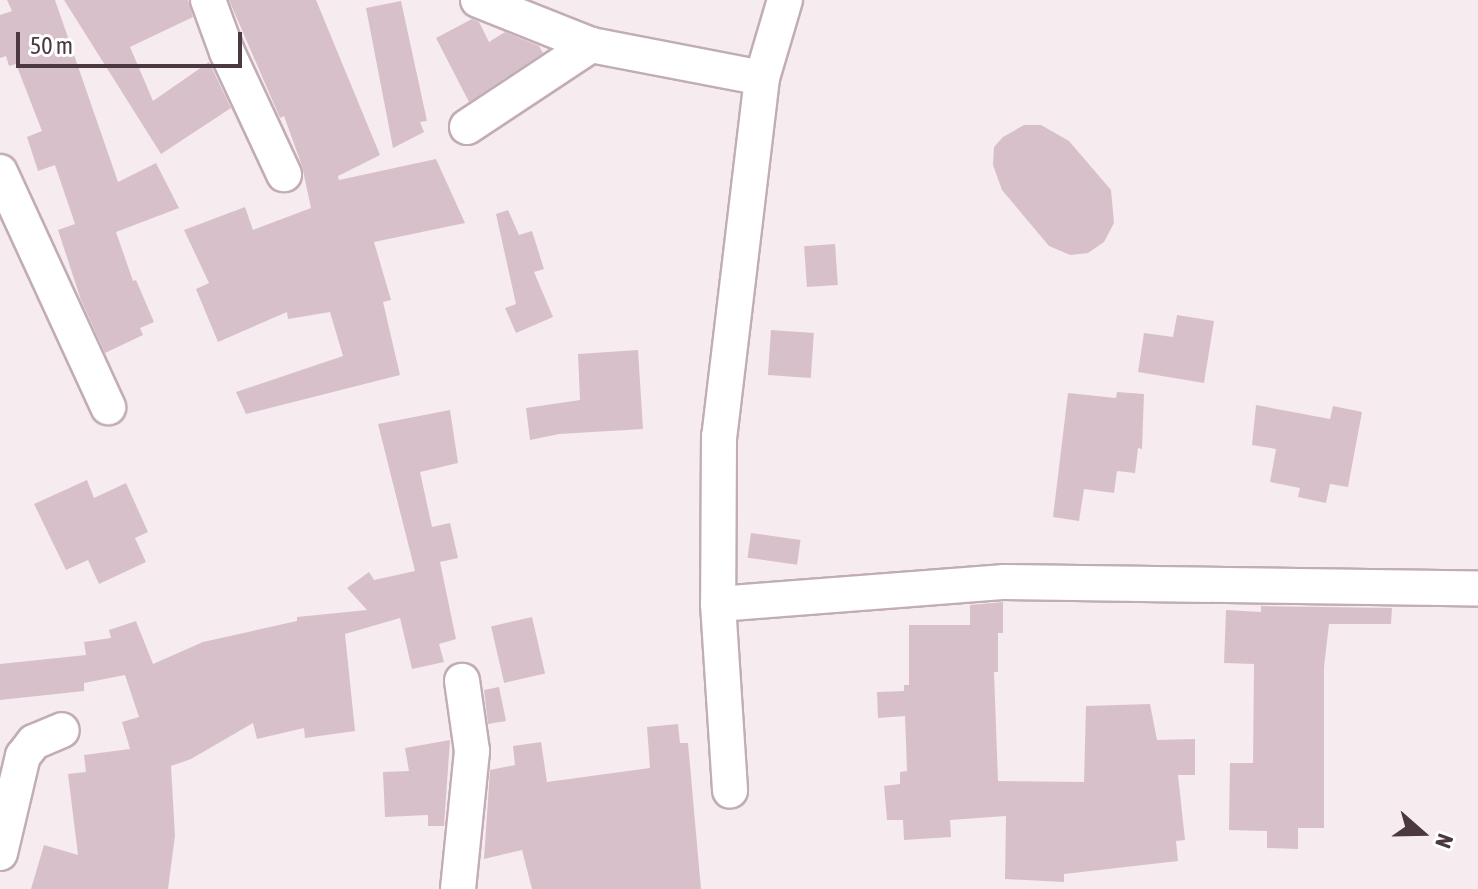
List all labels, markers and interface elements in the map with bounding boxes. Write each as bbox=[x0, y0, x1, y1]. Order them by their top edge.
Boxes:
scale bar bbox=[20, 16, 246, 66]
text: 50 m bbox=[30, 32, 73, 59]
north arrow bbox=[1382, 793, 1462, 873]
text: N bbox=[1430, 831, 1459, 852]

